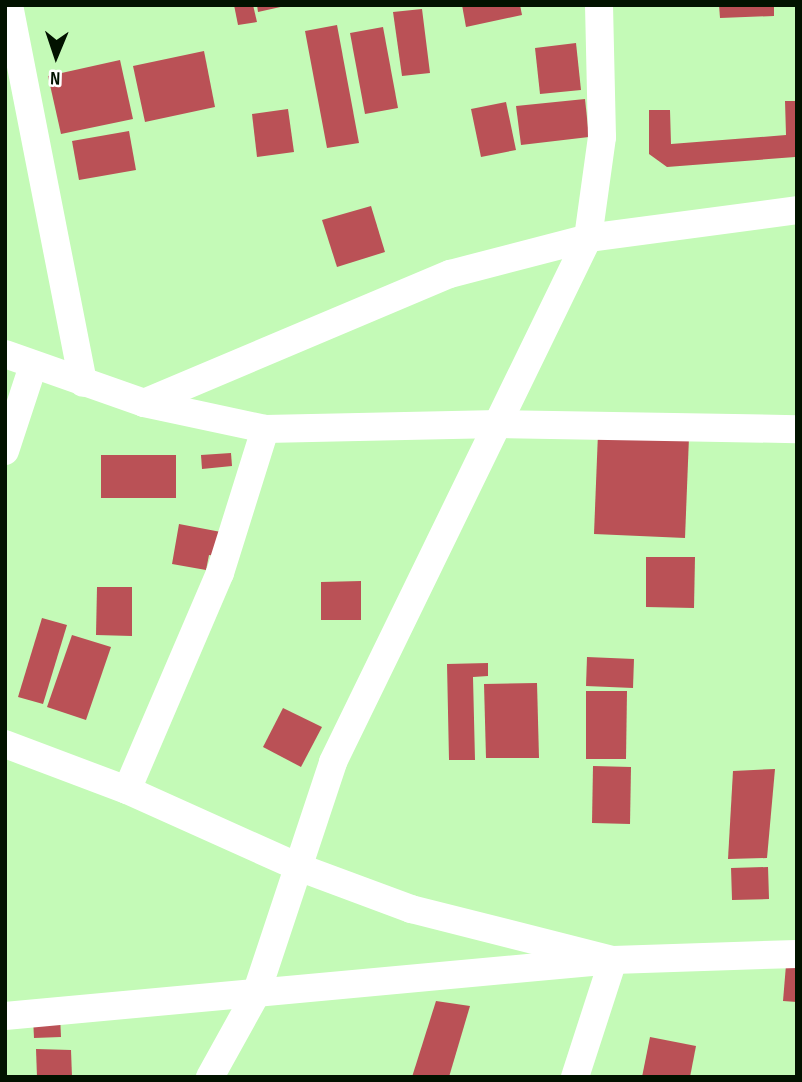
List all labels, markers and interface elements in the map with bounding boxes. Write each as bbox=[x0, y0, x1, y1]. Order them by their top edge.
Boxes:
north arrow bbox=[21, 21, 91, 91]
text: N bbox=[50, 66, 61, 89]

